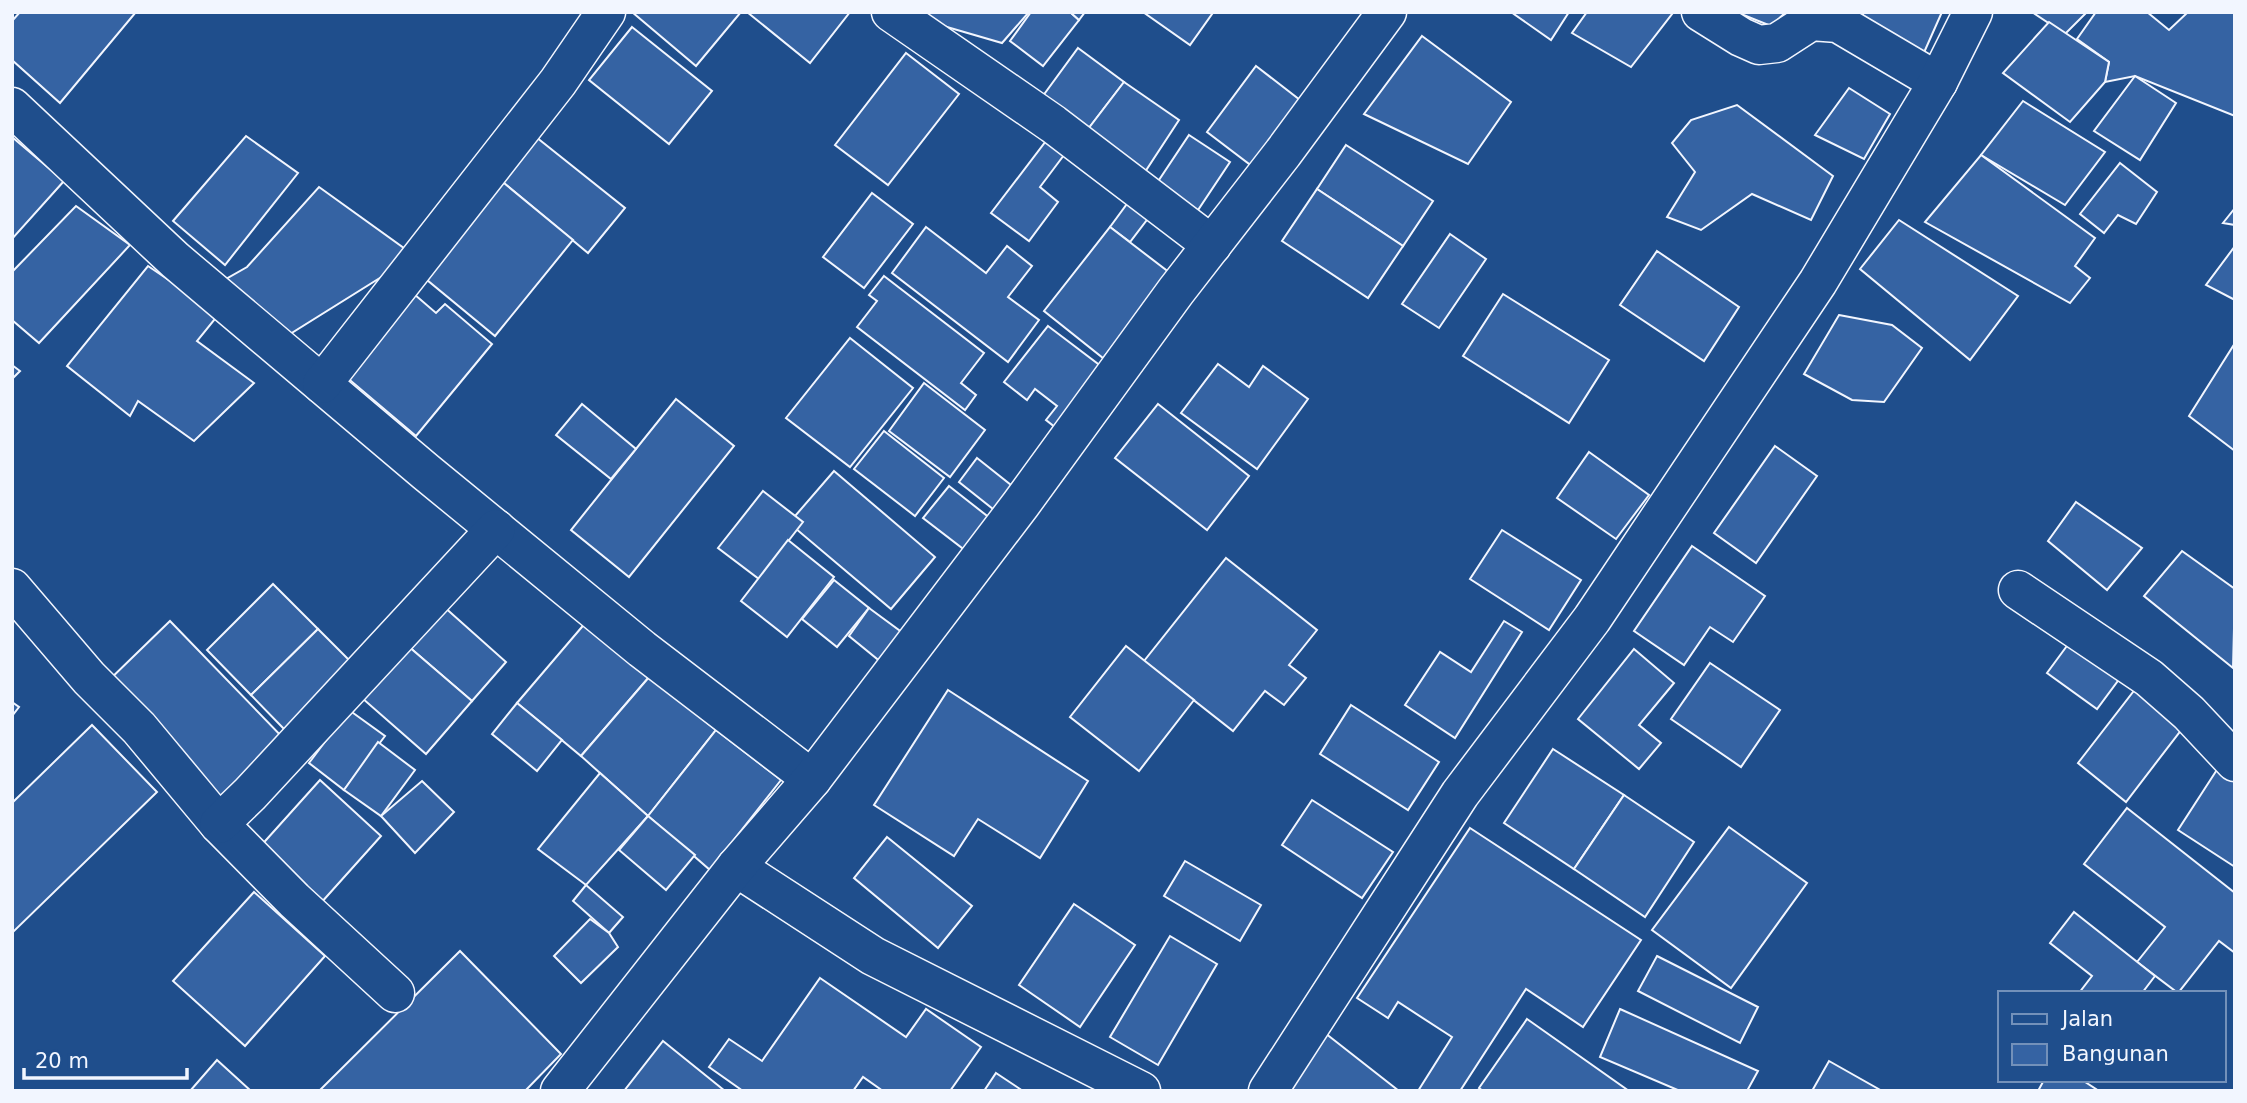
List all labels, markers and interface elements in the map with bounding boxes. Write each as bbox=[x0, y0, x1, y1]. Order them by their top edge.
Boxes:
legend bbox=[1998, 991, 2226, 1082]
text: Jalan bbox=[2060, 1007, 2113, 1031]
scale bar bbox=[24, 1036, 187, 1080]
text: Bangunan bbox=[2062, 1042, 2169, 1066]
text: 20 m bbox=[35, 1049, 89, 1073]

